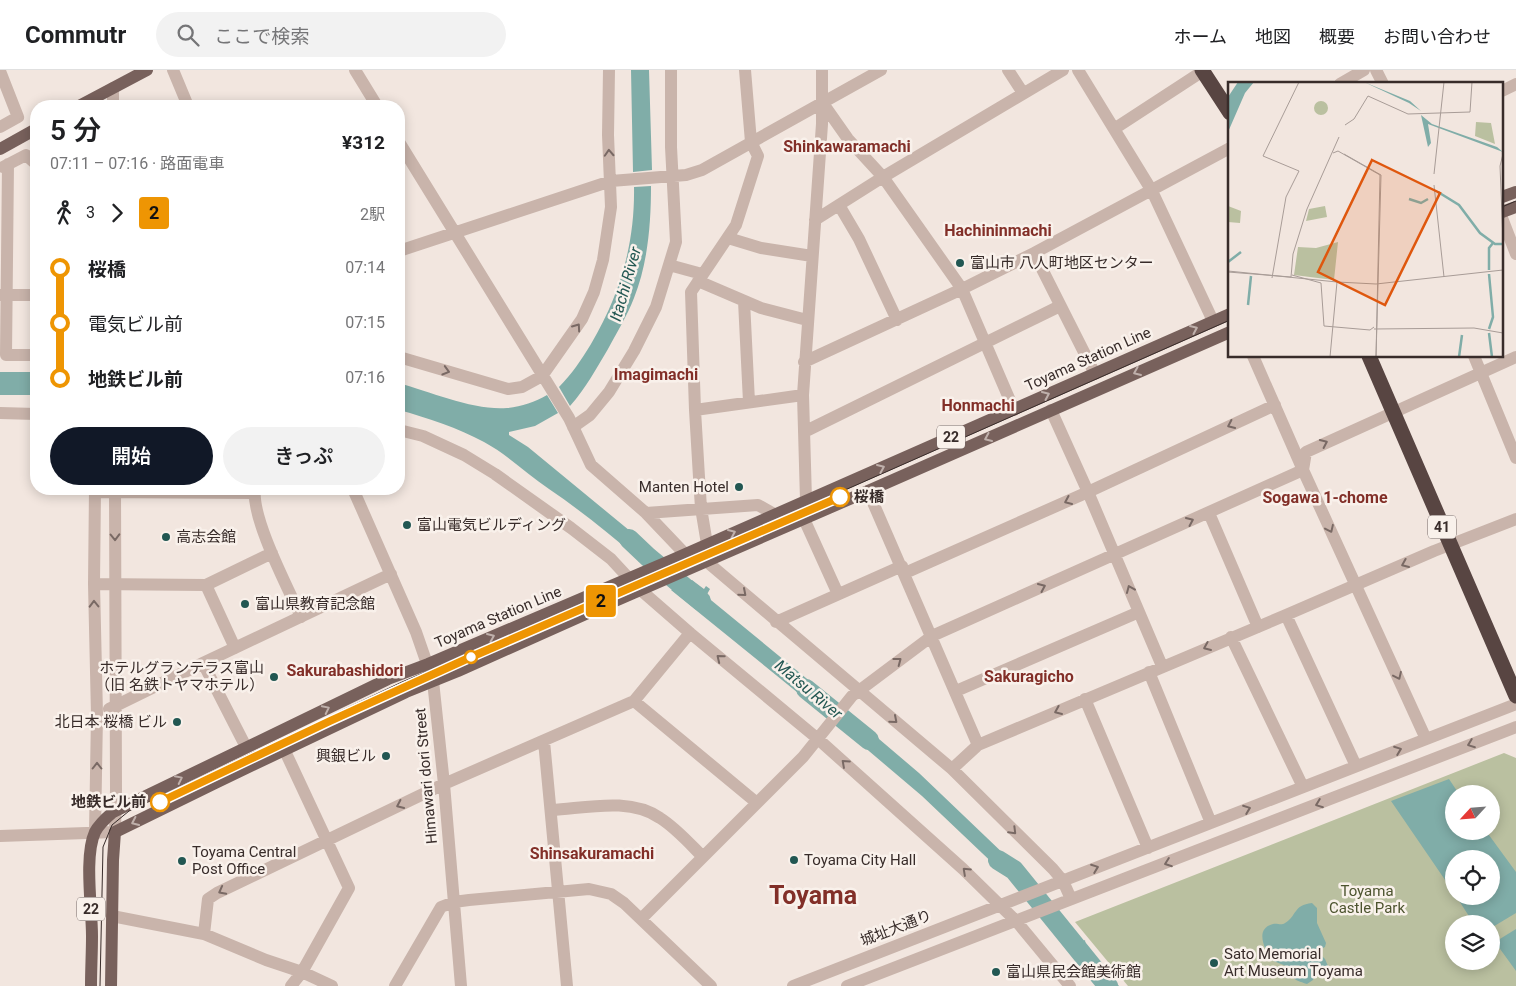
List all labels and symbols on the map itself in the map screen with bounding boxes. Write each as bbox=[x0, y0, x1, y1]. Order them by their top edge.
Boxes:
inset map bbox=[1228, 82, 1504, 358]
district label: Shinkawaramachi bbox=[783, 137, 911, 156]
one-way arrow bbox=[604, 149, 615, 157]
district label: Hachininmachi bbox=[944, 221, 1052, 240]
water label: Itachi River bbox=[606, 244, 645, 323]
place label: 富山市 八人町地区センター bbox=[970, 254, 1154, 272]
marker: 富山市 八人町地区センター bbox=[954, 257, 966, 269]
one-way arrow bbox=[571, 323, 580, 332]
street label: Toyama Station Line bbox=[1022, 323, 1154, 395]
one-way arrow bbox=[1189, 325, 1198, 336]
one-way arrow bbox=[441, 365, 449, 375]
district label: Imagimachi bbox=[614, 365, 698, 384]
one-way arrow bbox=[1133, 365, 1142, 376]
one-way arrow bbox=[1041, 391, 1050, 402]
district label: Honmachi bbox=[941, 396, 1015, 415]
one-way arrow bbox=[1227, 419, 1236, 430]
road number: 22 bbox=[937, 426, 965, 448]
one-way arrow bbox=[984, 431, 993, 442]
one-way arrow bbox=[1319, 439, 1328, 450]
one-way arrow bbox=[876, 463, 885, 474]
place label: Manten Hotel bbox=[639, 478, 729, 496]
marker: Manten Hotel bbox=[733, 481, 745, 493]
marker: 桜橋 bbox=[830, 487, 850, 507]
place label: 桜橋 bbox=[854, 488, 885, 506]
district label: Sogawa 1-chome bbox=[1262, 488, 1388, 507]
one-way arrow bbox=[1064, 495, 1073, 506]
place label: 富山電気ビルディング bbox=[417, 516, 566, 534]
road number: 41 bbox=[1428, 516, 1456, 538]
one-way arrow bbox=[1185, 517, 1194, 527]
marker: 富山電気ビルディング bbox=[401, 519, 413, 531]
one-way arrow bbox=[1324, 524, 1335, 533]
place label: 高志会館 bbox=[176, 528, 236, 546]
one-way arrow bbox=[727, 528, 736, 539]
marker: 高志会館 bbox=[160, 531, 172, 543]
one-way arrow bbox=[110, 534, 120, 542]
one-way arrow bbox=[1401, 557, 1410, 568]
street label: Toyama Station Line bbox=[432, 582, 564, 652]
one-way arrow bbox=[1037, 583, 1046, 593]
line badge: 2 bbox=[585, 585, 617, 617]
one-way arrow bbox=[1125, 585, 1136, 594]
one-way arrow bbox=[737, 587, 746, 596]
place label: 富山県教育記念館 bbox=[255, 595, 375, 613]
marker: 富山県教育記念館 bbox=[239, 598, 251, 610]
one-way arrow bbox=[89, 600, 100, 608]
one-way arrow bbox=[486, 633, 495, 644]
one-way arrow bbox=[1203, 641, 1212, 652]
unlabelled marker bbox=[464, 650, 478, 664]
one-way arrow bbox=[717, 655, 726, 664]
water label: Matsu River bbox=[771, 656, 847, 723]
one-way arrow bbox=[892, 658, 902, 667]
place label: ホテルグランテラス富山 （旧 名鉄トヤマホテル） bbox=[95, 659, 264, 694]
district label: Sakurabashidori bbox=[286, 661, 404, 680]
district label: Sakuragicho bbox=[984, 667, 1074, 686]
marker: ホテルグランテラス富山 （旧 名鉄トヤマホテル） bbox=[268, 671, 280, 683]
one-way arrow bbox=[1392, 671, 1403, 680]
one-way arrow bbox=[1054, 704, 1063, 715]
one-way arrow bbox=[321, 705, 330, 715]
street label: Himawari dori Street bbox=[411, 707, 441, 845]
place label: 北日本 桜橋 ビル bbox=[55, 713, 167, 731]
one-way arrow bbox=[889, 714, 898, 723]
marker: 北日本 桜橋 ビル bbox=[171, 716, 183, 728]
one-way arrow bbox=[1467, 739, 1475, 749]
one-way arrow bbox=[1393, 746, 1402, 756]
place label: 興銀ビル bbox=[316, 747, 376, 765]
marker: 興銀ビル bbox=[380, 750, 392, 762]
one-way arrow bbox=[841, 760, 850, 769]
one-way arrow bbox=[92, 762, 102, 770]
one-way arrow bbox=[174, 775, 183, 786]
north arrow bbox=[1445, 785, 1500, 840]
marker: 地鉄ビル前 bbox=[150, 792, 170, 812]
place label: 地鉄ビル前 bbox=[71, 793, 146, 811]
one-way arrow bbox=[1316, 798, 1324, 808]
one-way arrow bbox=[396, 799, 405, 809]
one-way arrow bbox=[1242, 805, 1250, 815]
one-way arrow bbox=[131, 816, 140, 827]
one-way arrow bbox=[1007, 825, 1016, 834]
place label: Toyama Central Post Office bbox=[192, 843, 296, 878]
district label: Shinsakuramachi bbox=[530, 844, 654, 863]
place label: Toyama City Hall bbox=[804, 851, 916, 869]
marker: Toyama City Hall bbox=[788, 854, 800, 866]
marker: Toyama Central Post Office bbox=[176, 855, 188, 867]
one-way arrow bbox=[1164, 857, 1173, 867]
one-way arrow bbox=[1090, 864, 1099, 875]
one-way arrow bbox=[962, 868, 971, 877]
district label: Toyama bbox=[769, 881, 857, 910]
park label: Toyama Castle Park bbox=[1329, 882, 1405, 917]
one-way arrow bbox=[219, 884, 228, 894]
road number: 22 bbox=[77, 898, 105, 921]
street label: 城址大通り bbox=[858, 906, 934, 950]
place label: Sato Memorial Art Museum Toyama bbox=[1224, 945, 1363, 980]
marker: Sato Memorial Art Museum Toyama bbox=[1208, 957, 1220, 969]
place label: 富山県民会館美術館 bbox=[1006, 963, 1141, 981]
marker: 富山県民会館美術館 bbox=[990, 966, 1002, 978]

